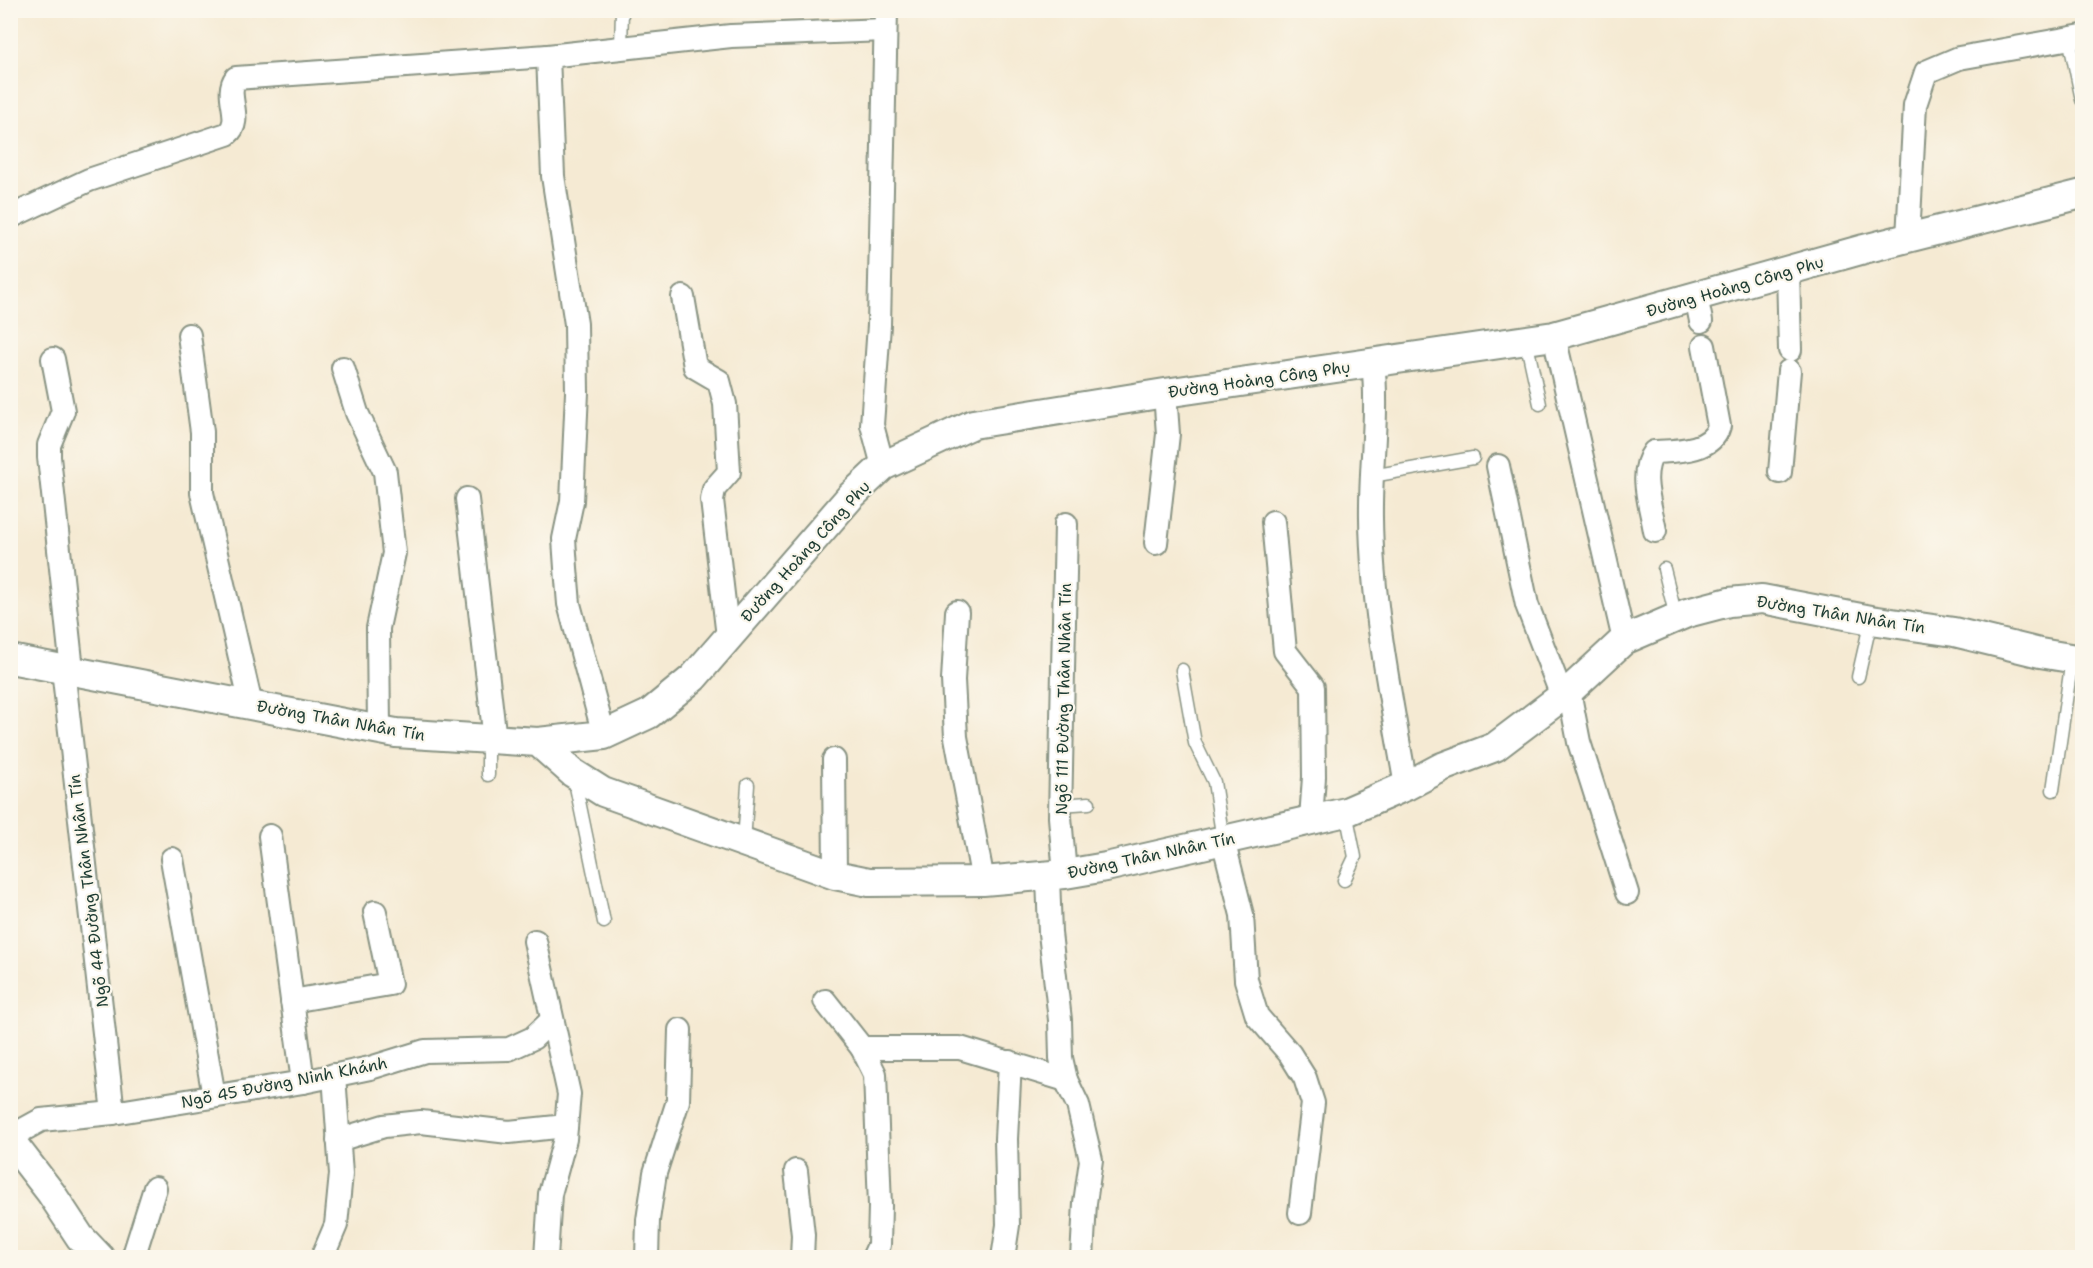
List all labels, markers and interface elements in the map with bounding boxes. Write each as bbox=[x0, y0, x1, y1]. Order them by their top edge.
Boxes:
street label: Đường Hoàng Công Phụ bbox=[1644, 251, 1826, 322]
street label: Đường Hoàng Công Phụ bbox=[1167, 356, 1351, 403]
street label: Đường Hoàng Công Phụ bbox=[736, 476, 875, 627]
street label: Ngõ 111 Đường Thân Nhân Tín bbox=[1051, 583, 1076, 815]
street label: Đường Thân Nhân Tín bbox=[1755, 591, 1927, 638]
street label: Đường Thân Nhân Tín bbox=[255, 695, 427, 746]
street label: Ngõ 44 Đường Thân Nhân Tín bbox=[64, 773, 113, 1009]
street label: Đường Thân Nhân Tín bbox=[1066, 827, 1237, 883]
street label: Ngõ 45 Đường Ninh Khánh bbox=[179, 1052, 389, 1113]

